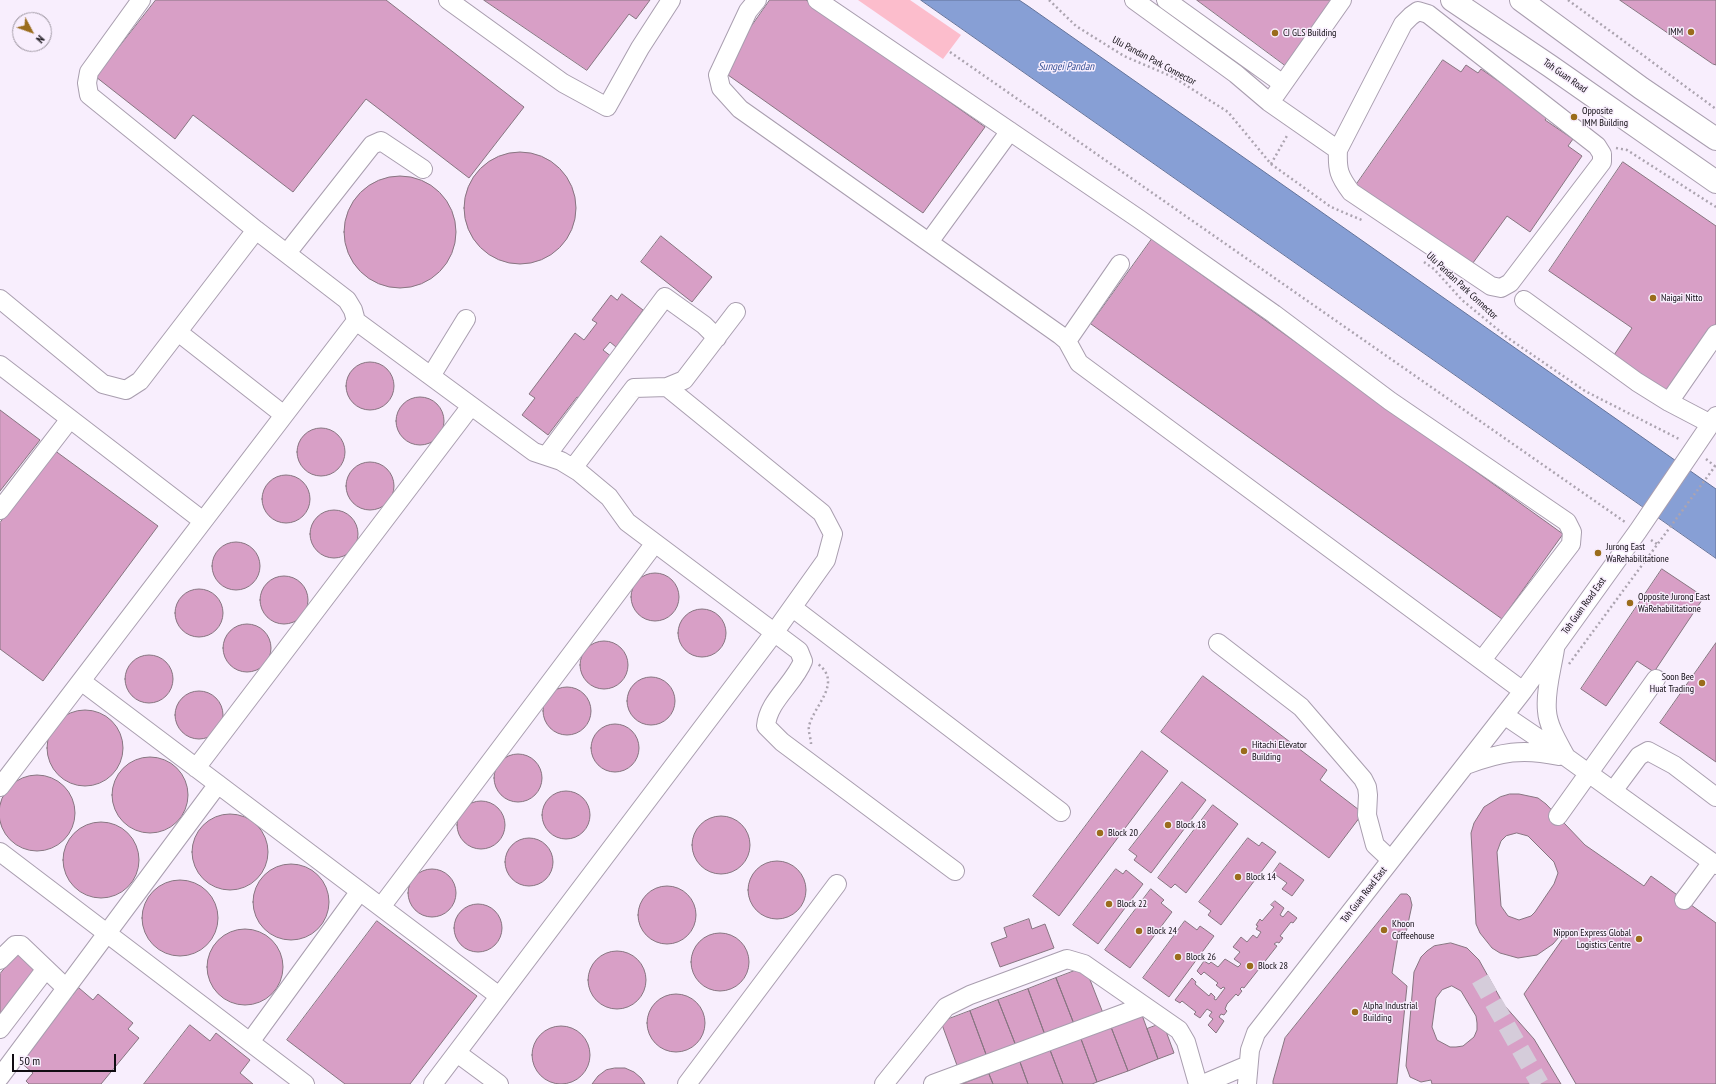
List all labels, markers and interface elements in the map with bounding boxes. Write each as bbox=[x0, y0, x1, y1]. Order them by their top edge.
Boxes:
north arrow bbox=[12, 12, 52, 52]
place label: IMM bbox=[1668, 26, 1683, 38]
place label: CJ GLS Building bbox=[1283, 27, 1336, 39]
marker: IMM bbox=[1686, 27, 1696, 37]
marker: CJ GLS Building bbox=[1270, 28, 1280, 38]
text: N bbox=[33, 32, 48, 46]
street label: Ulu Pandan Park Connector bbox=[1110, 34, 1198, 88]
street label: Toh Guan Road bbox=[1541, 56, 1589, 96]
water label: Sungei Pandan bbox=[1038, 60, 1094, 74]
place label: Opposite IMM Building bbox=[1582, 105, 1628, 128]
marker: Opposite IMM Building bbox=[1569, 112, 1579, 122]
street label: Ulu Pandan Park Connector bbox=[1424, 250, 1500, 322]
place label: Naigai Nitto bbox=[1661, 292, 1702, 304]
marker: Naigai Nitto bbox=[1648, 293, 1658, 303]
place label: Jurong East WaRehabilitatione bbox=[1606, 541, 1669, 564]
marker: Jurong East WaRehabilitatione bbox=[1593, 548, 1603, 558]
street label: Toh Guan Road East bbox=[1559, 575, 1609, 637]
place label: Opposite Jurong East WaRehabilitatione bbox=[1638, 591, 1710, 614]
marker: Opposite Jurong East WaRehabilitatione bbox=[1625, 598, 1635, 608]
place label: Soon Bee Huat Trading bbox=[1650, 671, 1694, 694]
marker: Soon Bee Huat Trading bbox=[1697, 678, 1707, 688]
place label: Hitachi Elevator Building bbox=[1252, 739, 1307, 762]
marker: Hitachi Elevator Building bbox=[1239, 746, 1249, 756]
place label: Block 18 bbox=[1176, 819, 1206, 831]
marker: Block 18 bbox=[1163, 820, 1173, 830]
place label: Block 20 bbox=[1108, 827, 1138, 839]
marker: Block 20 bbox=[1095, 828, 1105, 838]
street label: Toh Guan Road East bbox=[1338, 865, 1390, 925]
place label: Block 14 bbox=[1246, 871, 1276, 883]
marker: Block 14 bbox=[1233, 872, 1243, 882]
place label: Block 22 bbox=[1117, 898, 1147, 910]
marker: Block 22 bbox=[1104, 899, 1114, 909]
place label: Khoon Coffeehouse bbox=[1392, 918, 1434, 942]
place label: Block 24 bbox=[1147, 925, 1177, 937]
marker: Khoon Coffeehouse bbox=[1379, 925, 1389, 935]
marker: Block 24 bbox=[1134, 926, 1144, 936]
place label: Nippon Express Global Logistics Centre bbox=[1553, 927, 1631, 950]
marker: Nippon Express Global Logistics Centre bbox=[1634, 934, 1644, 944]
place label: Block 26 bbox=[1186, 951, 1216, 963]
marker: Block 26 bbox=[1173, 952, 1183, 962]
place label: Block 28 bbox=[1258, 960, 1288, 972]
marker: Block 28 bbox=[1245, 961, 1255, 971]
place label: Alpha Industrial Building bbox=[1363, 1000, 1418, 1024]
marker: Alpha Industrial Building bbox=[1350, 1007, 1360, 1017]
scale bar bbox=[14, 1046, 118, 1072]
text: 50 m bbox=[19, 1053, 40, 1068]

